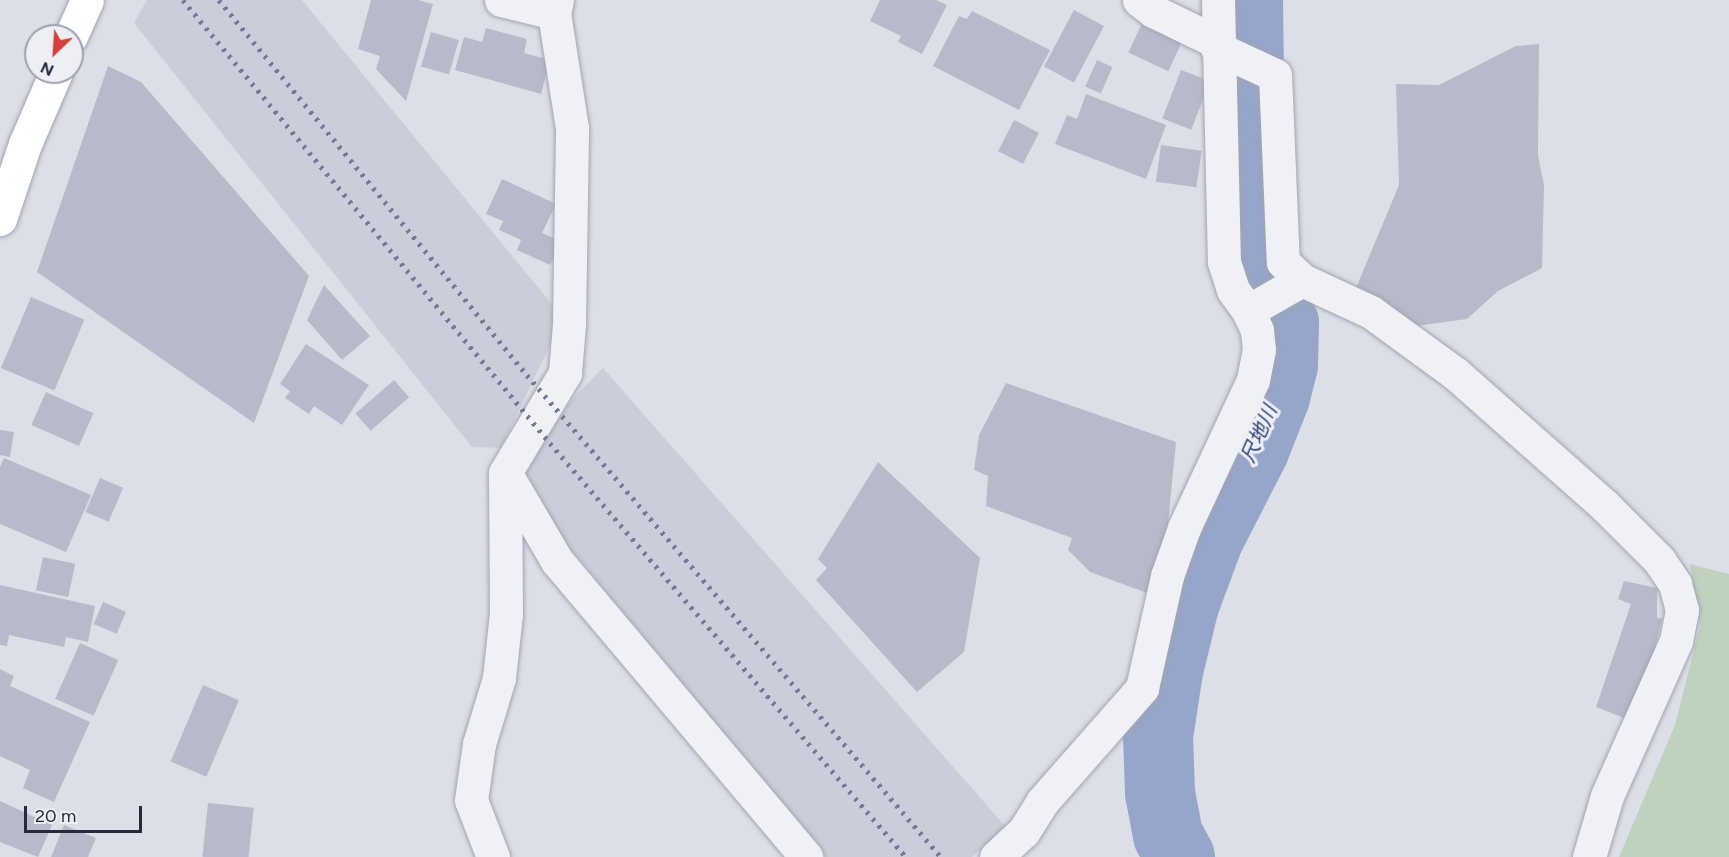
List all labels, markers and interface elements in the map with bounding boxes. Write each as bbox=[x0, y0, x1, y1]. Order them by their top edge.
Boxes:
north arrow bbox=[24, 24, 84, 84]
text: N bbox=[37, 58, 57, 80]
water label: 尺地川 bbox=[1236, 402, 1282, 466]
scale bar bbox=[27, 794, 146, 832]
text: 20 m bbox=[35, 805, 76, 827]

